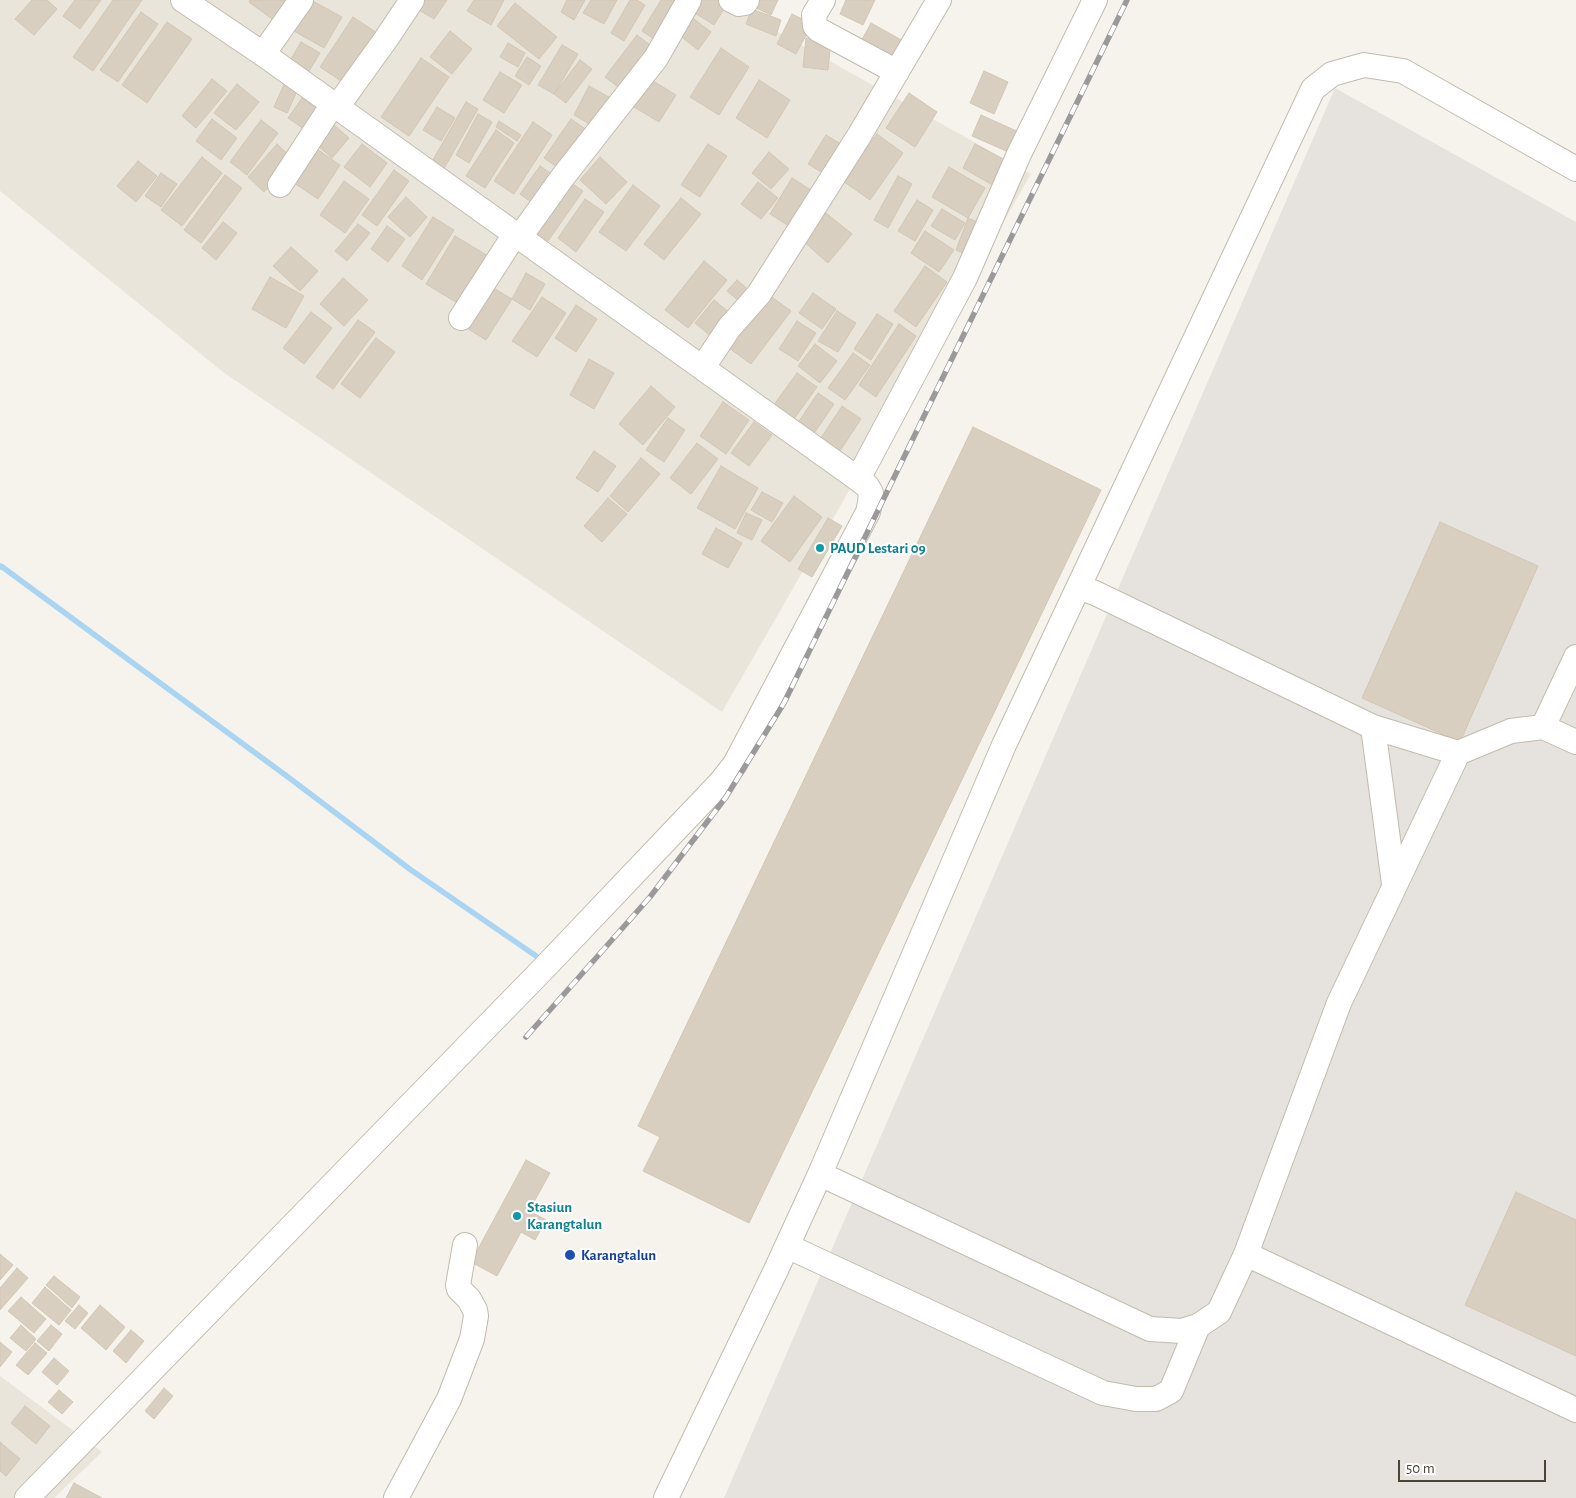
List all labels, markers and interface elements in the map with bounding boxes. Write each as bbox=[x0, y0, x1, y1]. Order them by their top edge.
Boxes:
place label: PAUD Lestari 09 bbox=[830, 539, 926, 557]
marker: PAUD Lestari 09 bbox=[814, 542, 826, 554]
place label: Stasiun Karangtalun bbox=[527, 1198, 602, 1233]
marker: Stasiun Karangtalun bbox=[511, 1210, 523, 1222]
place label: Karangtalun bbox=[581, 1246, 656, 1264]
marker: Karangtalun bbox=[563, 1248, 577, 1262]
scale bar bbox=[1401, 1450, 1548, 1482]
text: 50 m bbox=[1406, 1461, 1435, 1476]

